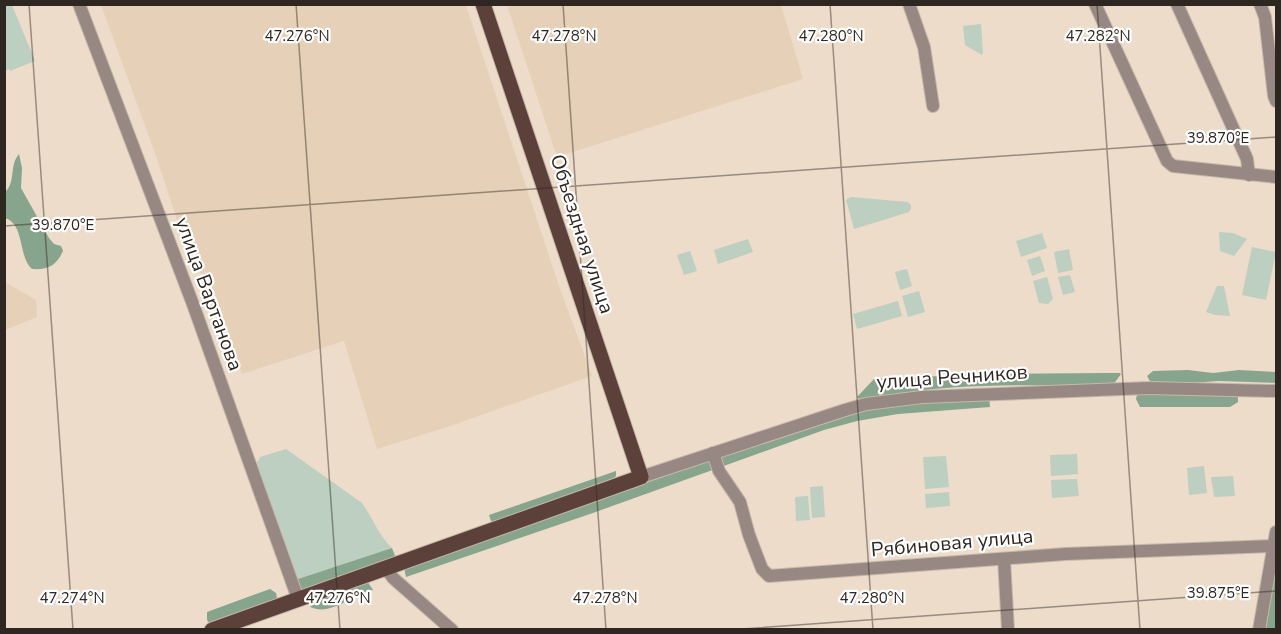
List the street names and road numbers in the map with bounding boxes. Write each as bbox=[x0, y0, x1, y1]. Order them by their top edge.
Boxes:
street label: Объездная улица bbox=[544, 151, 620, 317]
street label: улица Вартанова bbox=[169, 213, 249, 375]
street label: улица Речников bbox=[876, 358, 1028, 396]
street label: Рябиновая улица bbox=[870, 522, 1034, 564]

